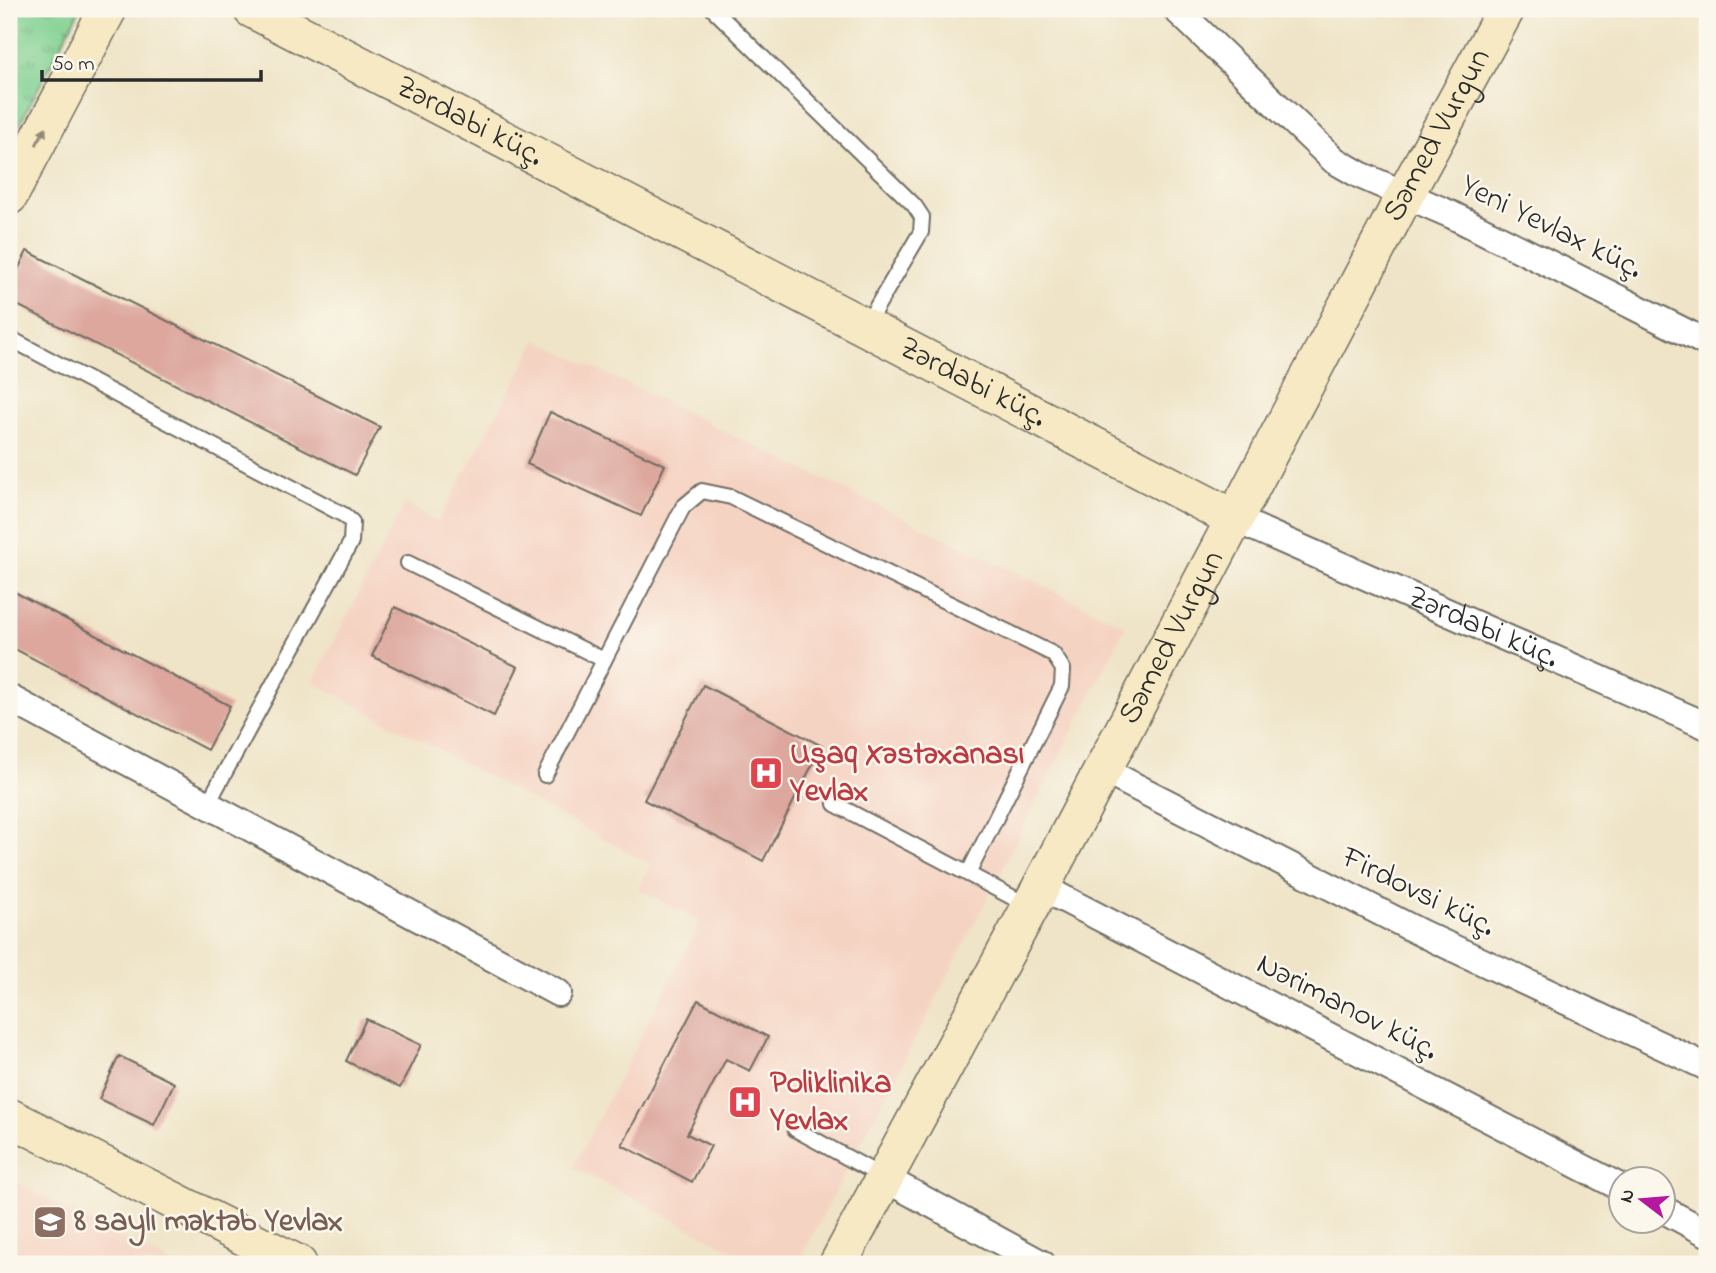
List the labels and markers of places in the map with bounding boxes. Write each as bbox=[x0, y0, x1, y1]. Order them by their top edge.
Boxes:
place label: Uşaq Xəstəxanası Yevlax bbox=[789, 732, 1025, 816]
hospital icon: Uşaq Xəstəxanası Yevlax bbox=[747, 754, 785, 792]
place label: Poliklinika Yevlax bbox=[769, 1061, 891, 1145]
hospital icon: Poliklinika Yevlax bbox=[726, 1083, 764, 1121]
place label: 8 saylı məktəb Yevlax bbox=[74, 1199, 343, 1247]
school or university icon: 8 saylı məktəb Yevlax bbox=[31, 1203, 69, 1241]

